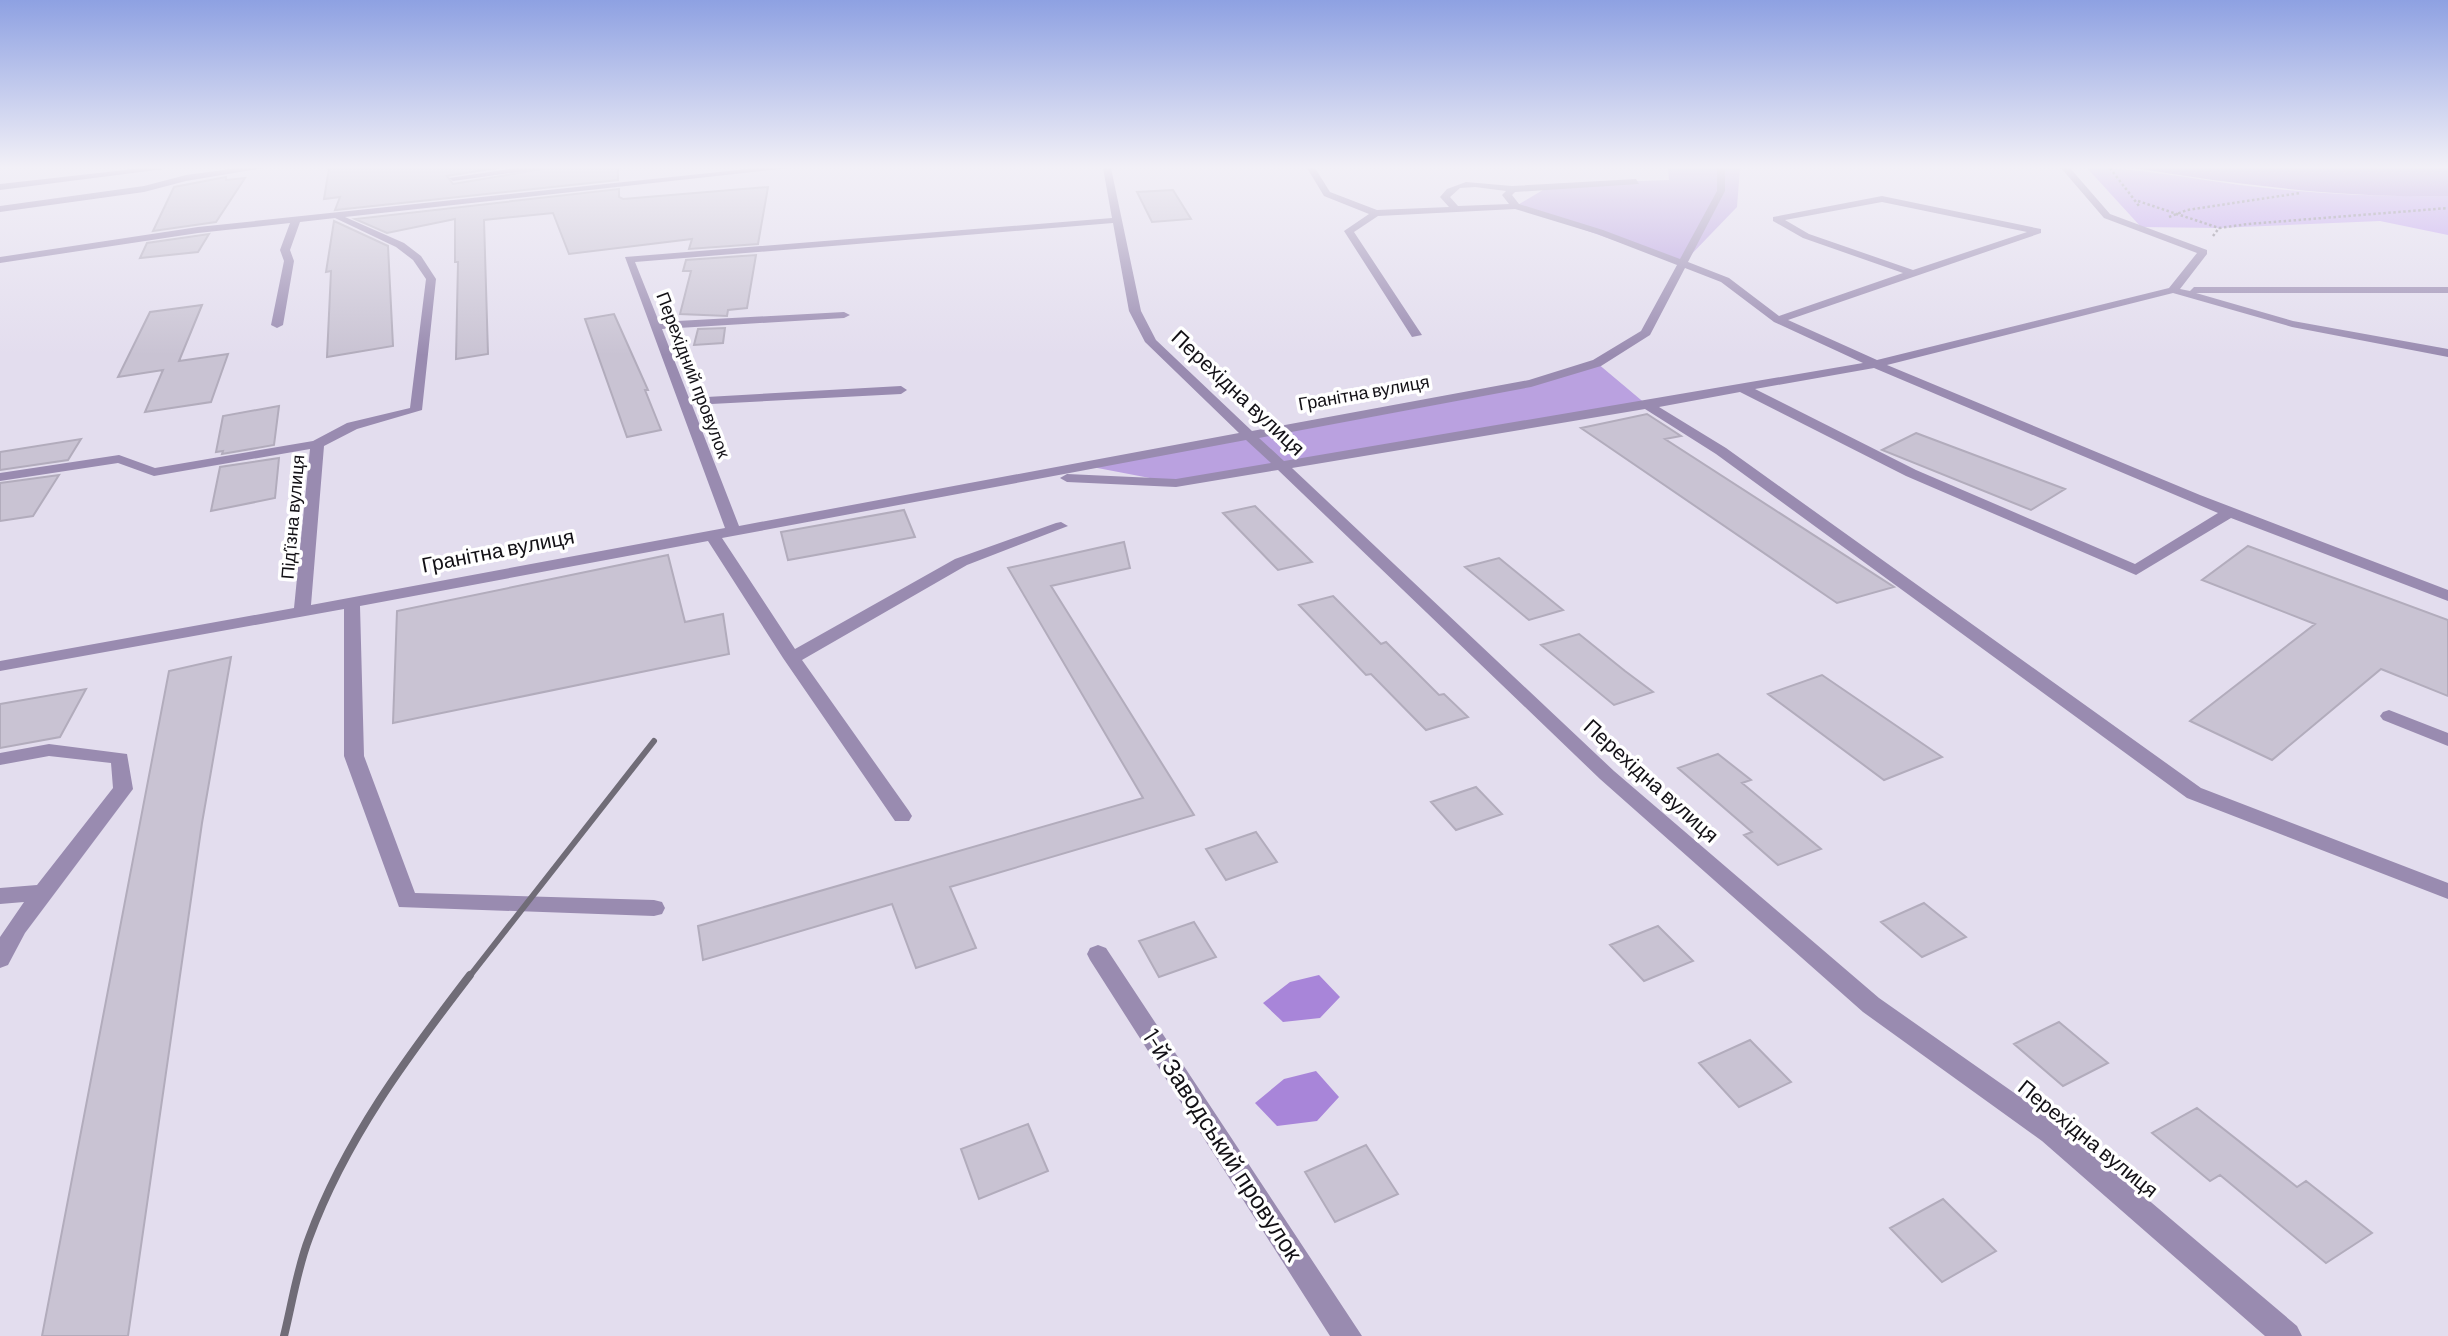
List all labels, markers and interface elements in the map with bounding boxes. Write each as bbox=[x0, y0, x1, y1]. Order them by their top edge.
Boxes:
street label: Перехідний провулок bbox=[652, 289, 736, 461]
street label: Перехідна вулиця bbox=[1167, 324, 1311, 460]
street label: Гранітна вулиця bbox=[1296, 370, 1431, 414]
street label: Підʼїзна вулиця bbox=[276, 454, 308, 580]
street label: Гранітна вулиця bbox=[419, 522, 576, 577]
street label: Перехідна вулиця bbox=[1579, 713, 1725, 847]
street label: 1-й Заводський провулок bbox=[1137, 1023, 1310, 1266]
street label: Перехідна вулиця bbox=[2014, 1074, 2164, 1202]

